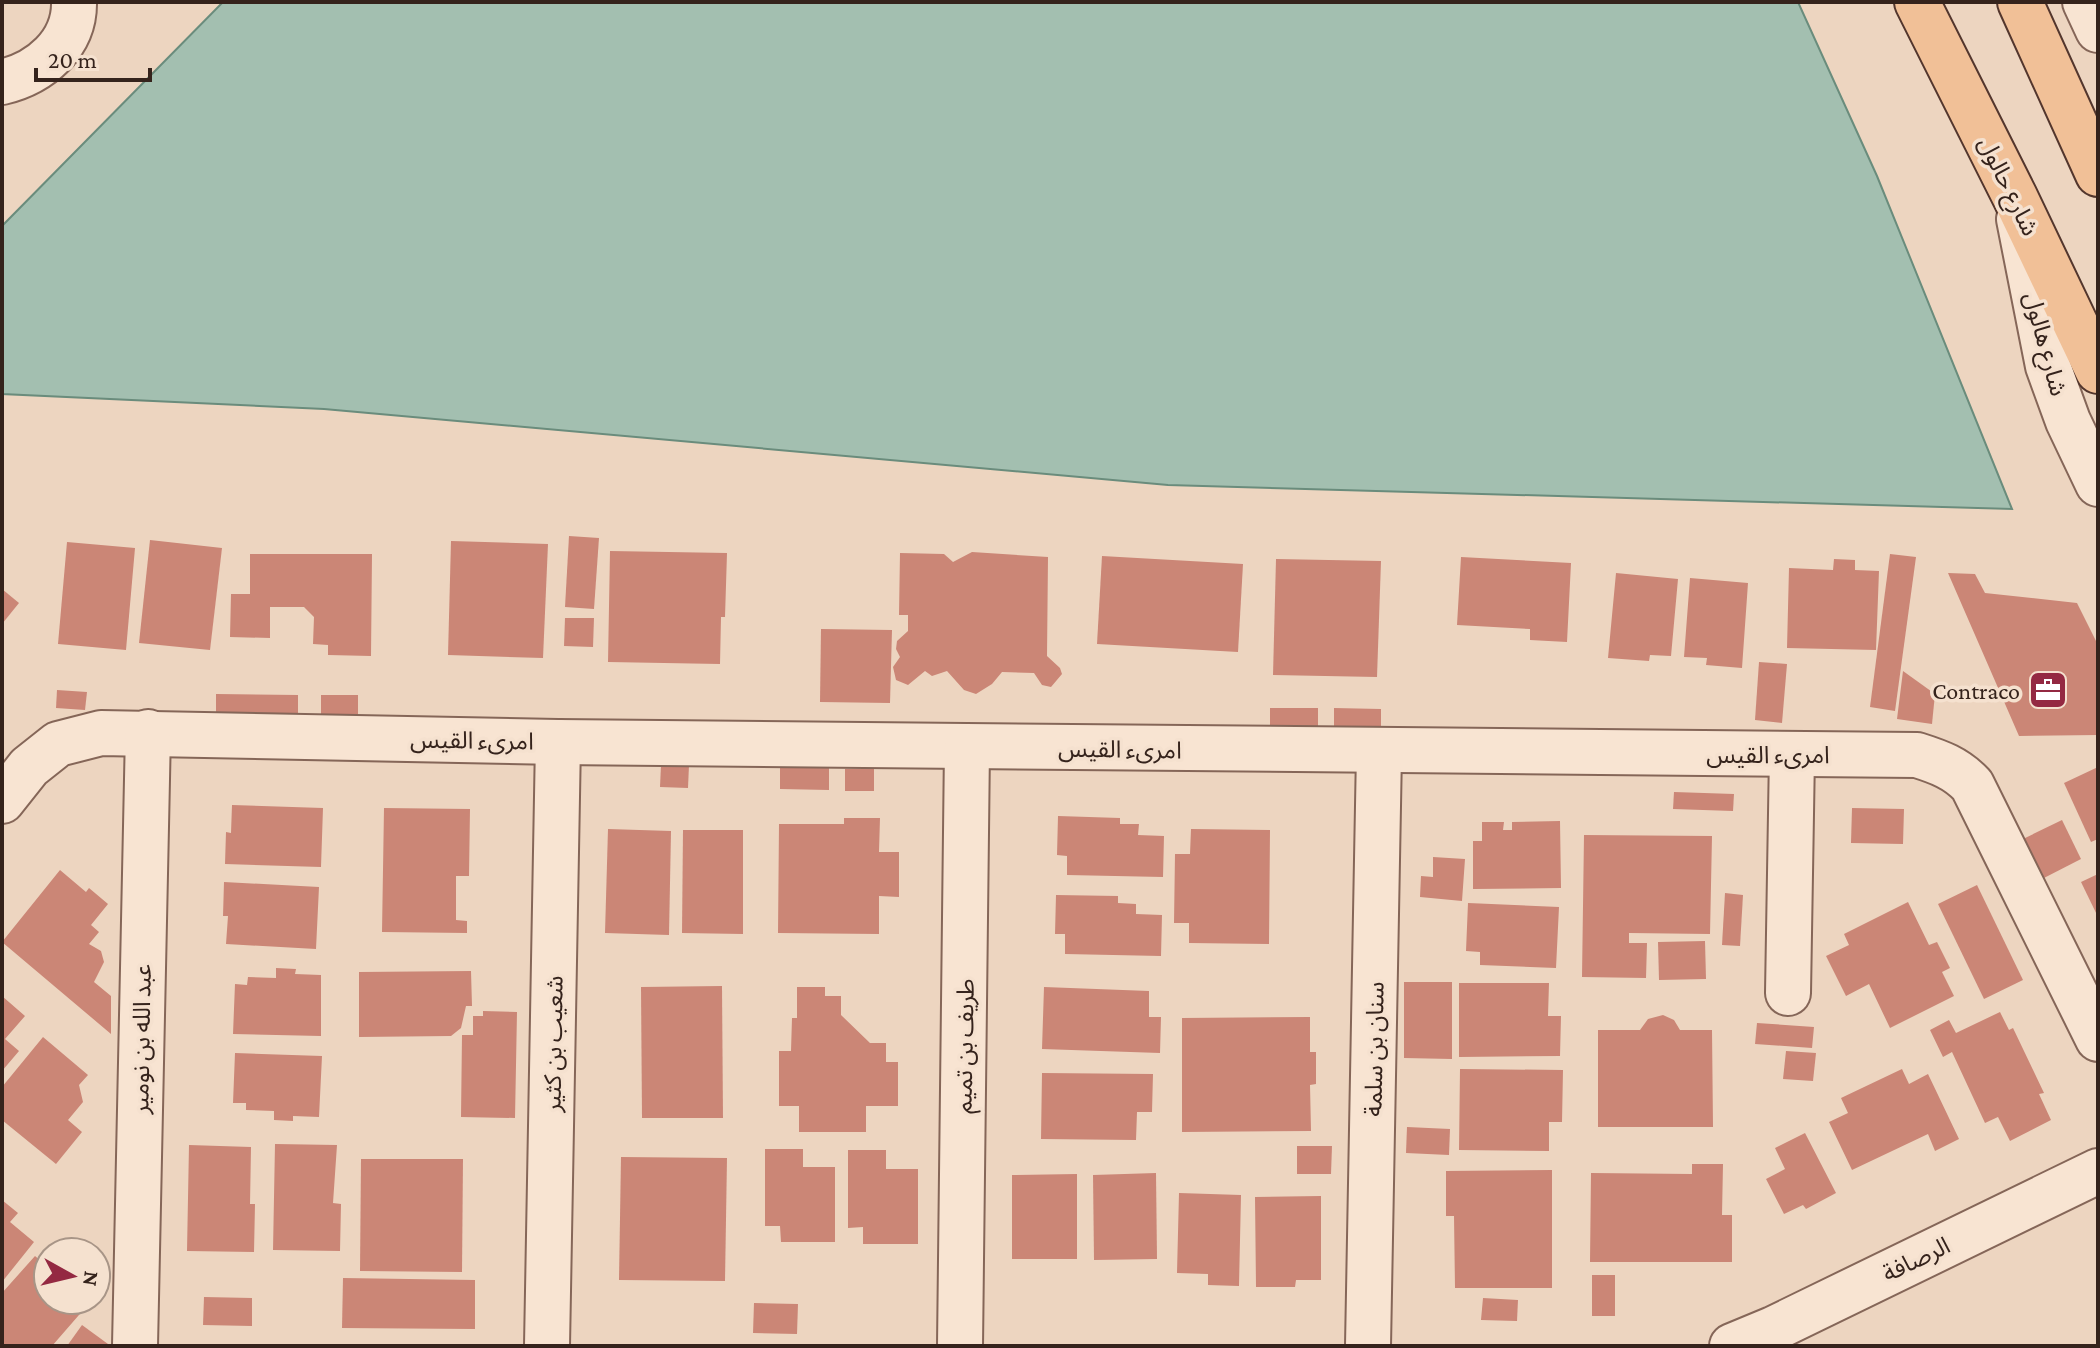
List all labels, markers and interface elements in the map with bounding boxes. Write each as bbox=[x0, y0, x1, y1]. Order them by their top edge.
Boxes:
scale bar bbox=[36, 32, 150, 82]
text: 20 m bbox=[48, 46, 97, 73]
street label: شارع حالول bbox=[1970, 132, 2045, 242]
street label: شارع هالول bbox=[2015, 289, 2073, 400]
office icon: Contraco bbox=[2027, 669, 2069, 711]
place label: Contraco bbox=[1932, 677, 2020, 704]
street label: امرىء القيس bbox=[410, 725, 534, 756]
street label: امرىء القيس bbox=[1058, 734, 1182, 765]
street label: امرىء القيس bbox=[1706, 741, 1830, 769]
street label: عبد الله بن نومير bbox=[126, 964, 157, 1115]
street label: شعيب بن كثير bbox=[538, 975, 569, 1114]
street label: طريف بن تميم bbox=[949, 978, 983, 1114]
street label: سنان بن سلمة bbox=[1359, 981, 1390, 1117]
street label: الرصافة bbox=[1878, 1231, 1955, 1288]
north arrow bbox=[32, 1236, 112, 1316]
text: N bbox=[78, 1270, 105, 1288]

